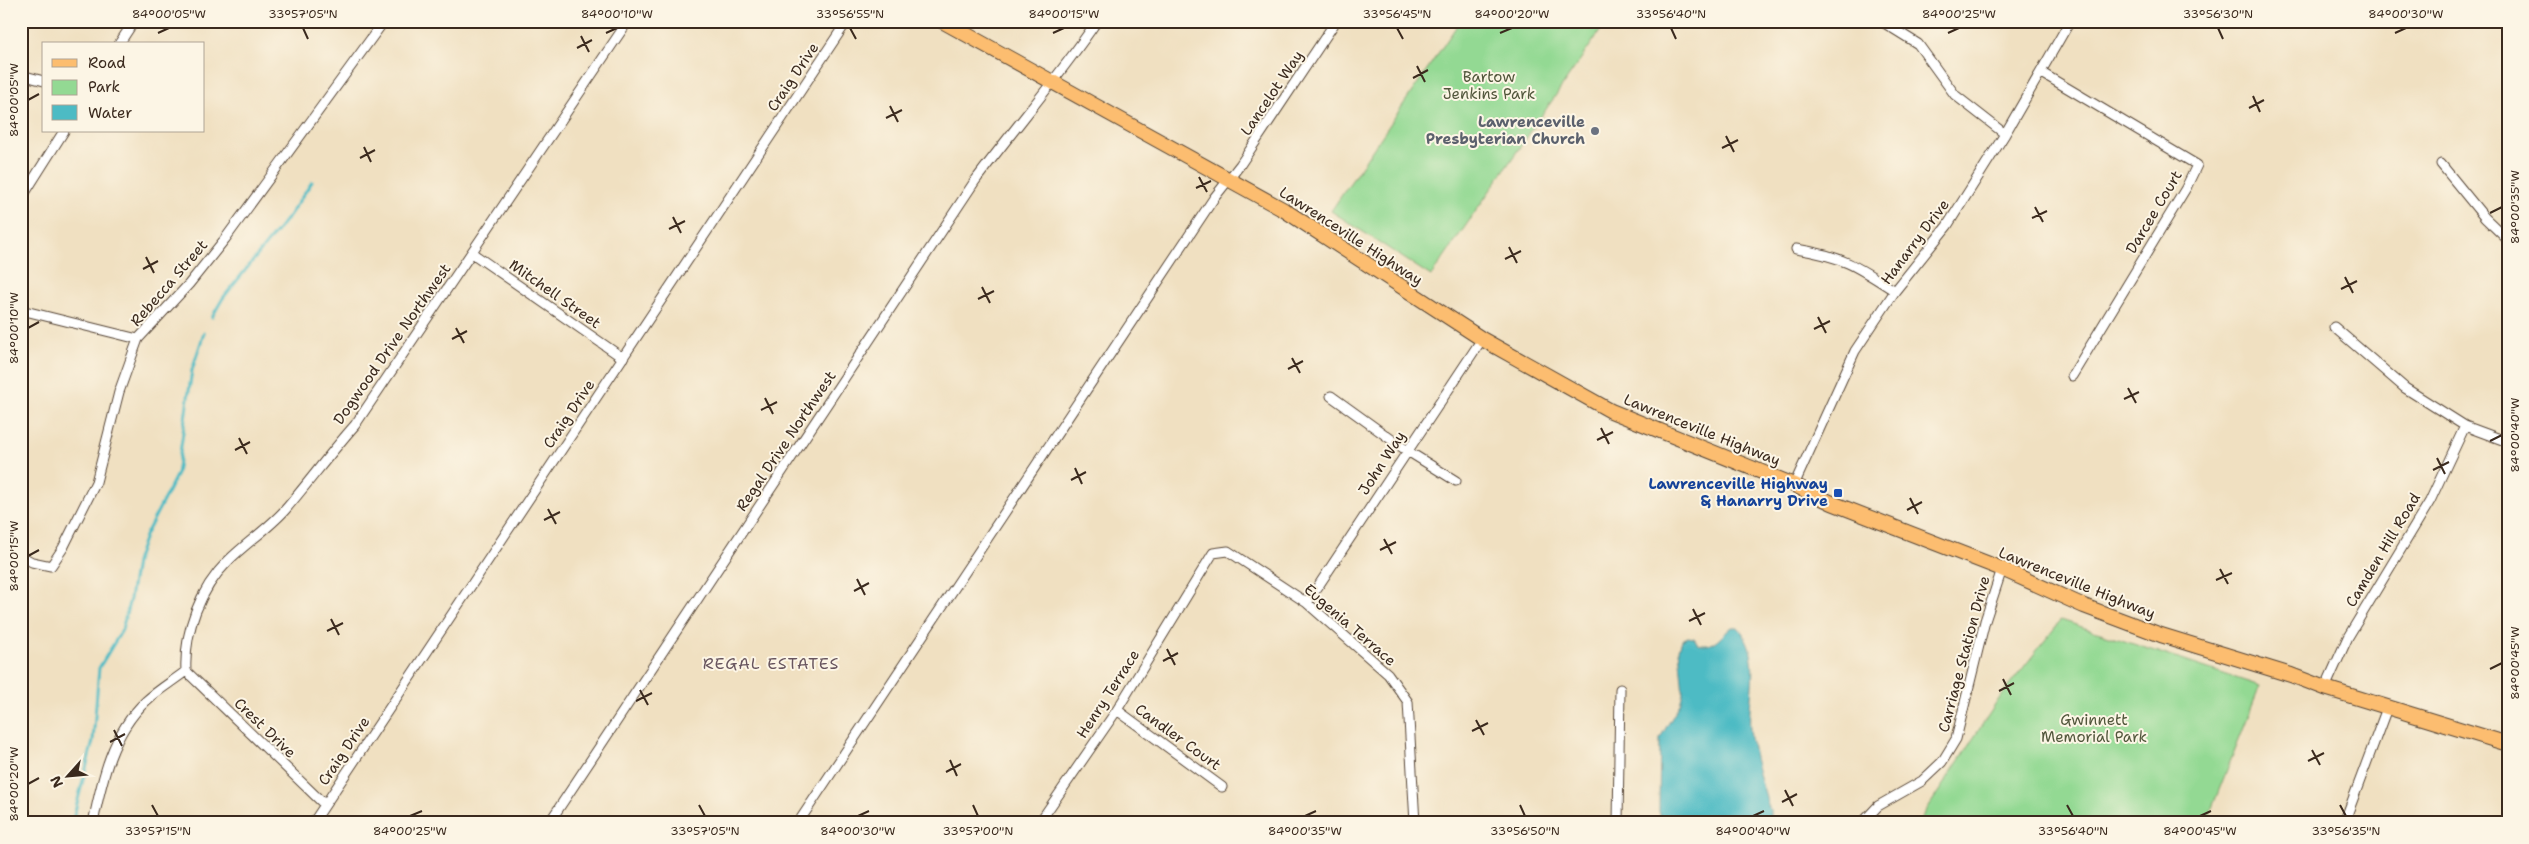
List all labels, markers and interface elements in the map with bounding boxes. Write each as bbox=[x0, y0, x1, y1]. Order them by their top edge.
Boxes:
text: 84°00'05"W bbox=[132, 6, 206, 22]
text: 33°57'05"N bbox=[268, 6, 338, 22]
text: 84°00'10"W bbox=[581, 6, 653, 22]
text: 33°56'55"N bbox=[816, 6, 884, 22]
text: 84°00'15"W bbox=[1028, 6, 1100, 22]
text: 33°56'45"N bbox=[1363, 6, 1431, 22]
text: 84°00'20"W bbox=[1474, 6, 1550, 22]
text: 33°56'40"N bbox=[1636, 6, 1706, 22]
text: 84°00'25"W bbox=[1922, 6, 1996, 22]
text: 33°56'30"N bbox=[2183, 6, 2253, 22]
text: 84°00'30"W bbox=[2368, 6, 2444, 22]
street label: Craig Drive bbox=[763, 39, 823, 115]
legend bbox=[42, 42, 205, 132]
street label: Lancelot Way bbox=[1236, 47, 1308, 139]
text: Road bbox=[88, 53, 126, 73]
text: 84°00'05"W bbox=[6, 63, 22, 137]
park label: Bartow Jenkins Park bbox=[1443, 67, 1535, 104]
text: Park bbox=[88, 77, 120, 97]
text: Water bbox=[88, 103, 132, 123]
place label: Lawrenceville Presbyterian Church bbox=[1426, 112, 1585, 149]
marker: Lawrenceville Presbyterian Church bbox=[1589, 125, 1601, 137]
street label: Darcee Court bbox=[2121, 167, 2187, 257]
text: 84°00'35"W bbox=[2507, 170, 2523, 244]
street label: Lawrenceville Highway bbox=[1275, 182, 1427, 290]
street label: Hanarry Drive bbox=[1876, 195, 1954, 289]
street label: Rebecca Street bbox=[126, 235, 212, 331]
street label: Mitchell Street bbox=[505, 255, 605, 333]
street label: Dogwood Drive Northwest bbox=[329, 259, 455, 429]
text: 84°00'10"W bbox=[6, 292, 22, 364]
street label: Regal Drive Northwest bbox=[731, 367, 841, 515]
street label: Craig Drive bbox=[539, 376, 599, 452]
street label: Lawrenceville Highway bbox=[1621, 389, 1783, 471]
text: 84°00'40"W bbox=[2507, 397, 2523, 473]
street label: John Way bbox=[1354, 427, 1410, 499]
place label: Lawrenceville Highway & Hanarry Drive bbox=[1648, 474, 1828, 511]
marker: Lawrenceville Highway & Hanarry Drive bbox=[1832, 487, 1844, 499]
street label: Camden Hill Road bbox=[2341, 489, 2425, 611]
text: 84°00'15"W bbox=[6, 520, 22, 592]
street label: Lawrenceville Highway bbox=[1996, 542, 2158, 624]
street label: Carriage Station Drive bbox=[1933, 574, 1995, 734]
street label: Eugenia Terrace bbox=[1300, 579, 1400, 671]
text: 84°00'45"W bbox=[2507, 626, 2523, 700]
street label: Henry Terrace bbox=[1072, 646, 1144, 742]
district label: REGAL ESTATES bbox=[703, 653, 839, 674]
street label: Crest Drive bbox=[230, 693, 300, 763]
street label: Candler Court bbox=[1131, 699, 1225, 775]
park label: Gwinnett Memorial Park bbox=[2041, 710, 2147, 747]
street label: Craig Drive bbox=[314, 713, 374, 789]
text: 84°00'20"W bbox=[6, 746, 22, 822]
north arrow bbox=[42, 752, 92, 802]
text: N bbox=[46, 773, 67, 791]
text: 33°57'15"N bbox=[125, 823, 191, 839]
text: 84°00'25"W bbox=[373, 823, 447, 839]
text: 33°57'05"N bbox=[670, 823, 740, 839]
text: 84°00'30"W bbox=[820, 823, 896, 839]
text: 33°57'00"N bbox=[943, 823, 1013, 839]
text: 84°00'35"W bbox=[1268, 823, 1342, 839]
text: 33°56'50"N bbox=[1490, 823, 1560, 839]
text: 84°00'40"W bbox=[1715, 823, 1791, 839]
text: 33°56'40"N bbox=[2038, 823, 2108, 839]
text: 84°00'45"W bbox=[2163, 823, 2237, 839]
text: 33°56'35"N bbox=[2311, 823, 2381, 839]

